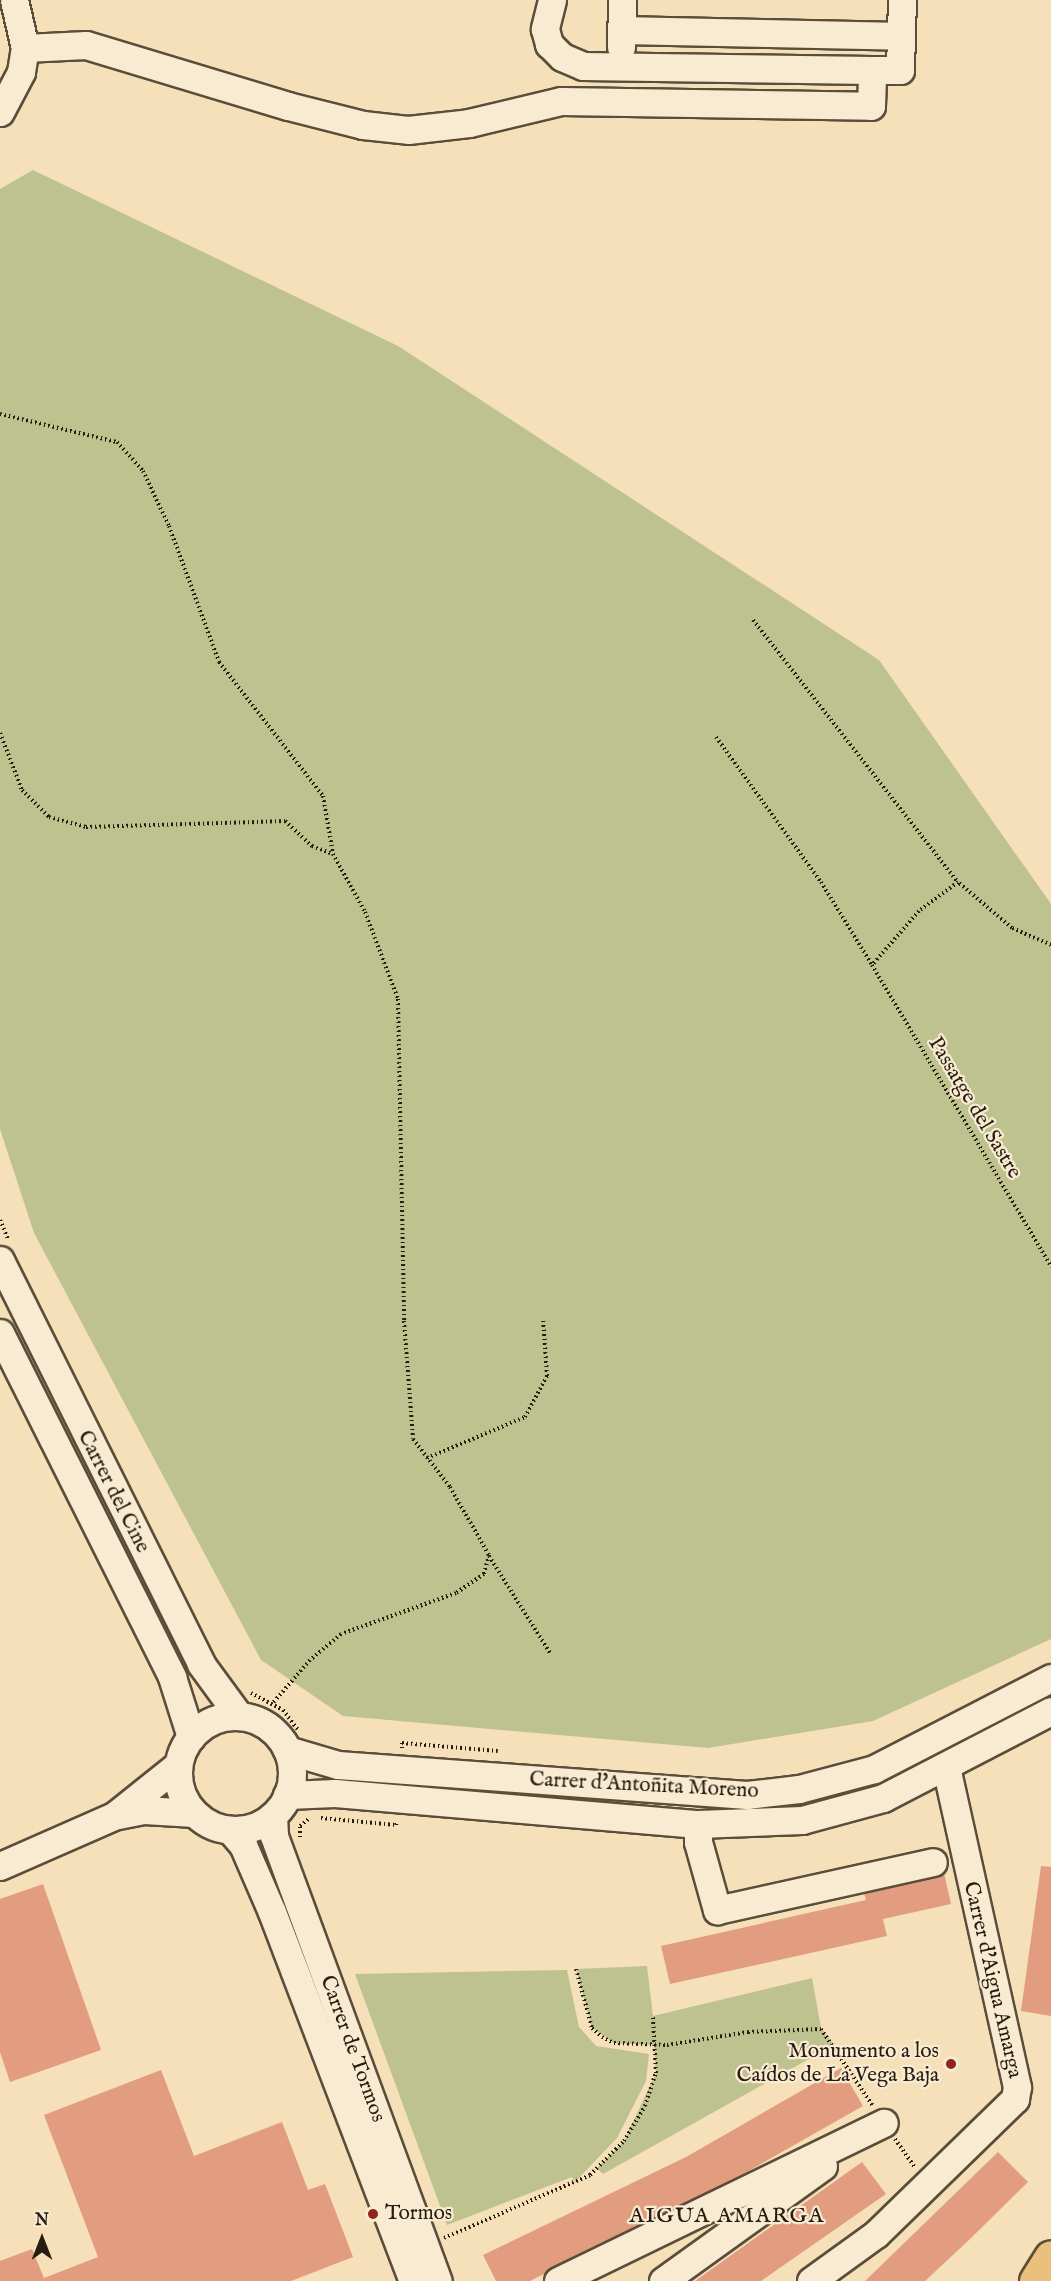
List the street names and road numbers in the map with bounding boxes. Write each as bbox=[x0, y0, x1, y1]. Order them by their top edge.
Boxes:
street label: Passatge del Sastre bbox=[922, 1033, 1026, 1183]
street label: Carrer del Cine bbox=[71, 1427, 155, 1557]
street label: Carrer d'Antoñita Moreno bbox=[529, 1767, 759, 1805]
street label: Carrer d'Aigua Amarga bbox=[957, 1879, 1027, 2081]
street label: Carrer de Tormos bbox=[314, 1972, 390, 2126]

